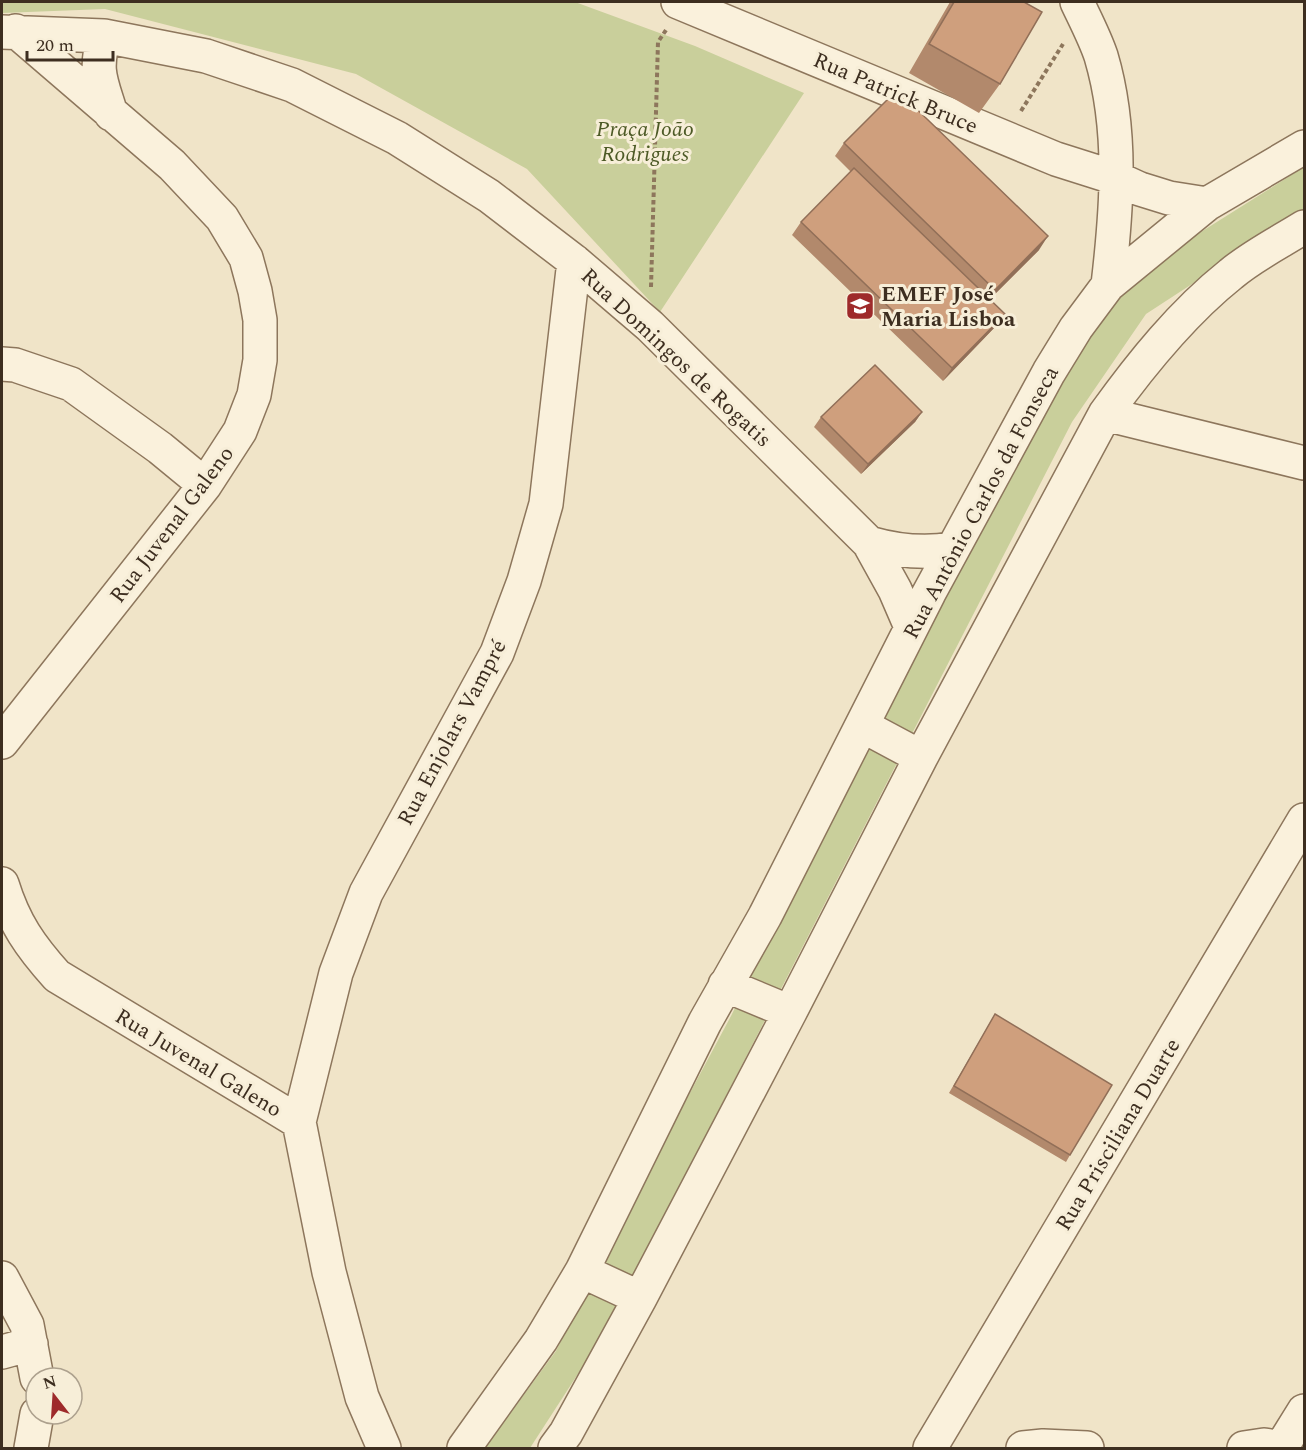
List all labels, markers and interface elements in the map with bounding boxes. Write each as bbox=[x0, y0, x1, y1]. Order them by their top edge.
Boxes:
scale bar bbox=[27, 24, 112, 62]
text: 20 m bbox=[36, 32, 74, 59]
street label: Rua Patrick Bruce bbox=[808, 44, 983, 143]
park label: Praça João Rodrigues bbox=[596, 113, 694, 171]
street label: Rua Domingos de Rogatis bbox=[573, 261, 779, 456]
place label: EMEF José Maria Lisboa bbox=[881, 278, 1016, 336]
school or university icon: EMEF José Maria Lisboa bbox=[844, 290, 876, 322]
street label: Rua Antônio Carlos da Fonseca bbox=[895, 360, 1068, 645]
street label: Rua Juvenal Galeno bbox=[102, 439, 242, 611]
street label: Rua Enjolars Vampré bbox=[389, 634, 515, 832]
street label: Rua Juvenal Galeno bbox=[108, 1000, 288, 1126]
street label: Rua Prisciliana Duarte bbox=[1048, 1032, 1189, 1238]
north arrow bbox=[24, 1366, 84, 1426]
text: N bbox=[40, 1369, 60, 1396]

